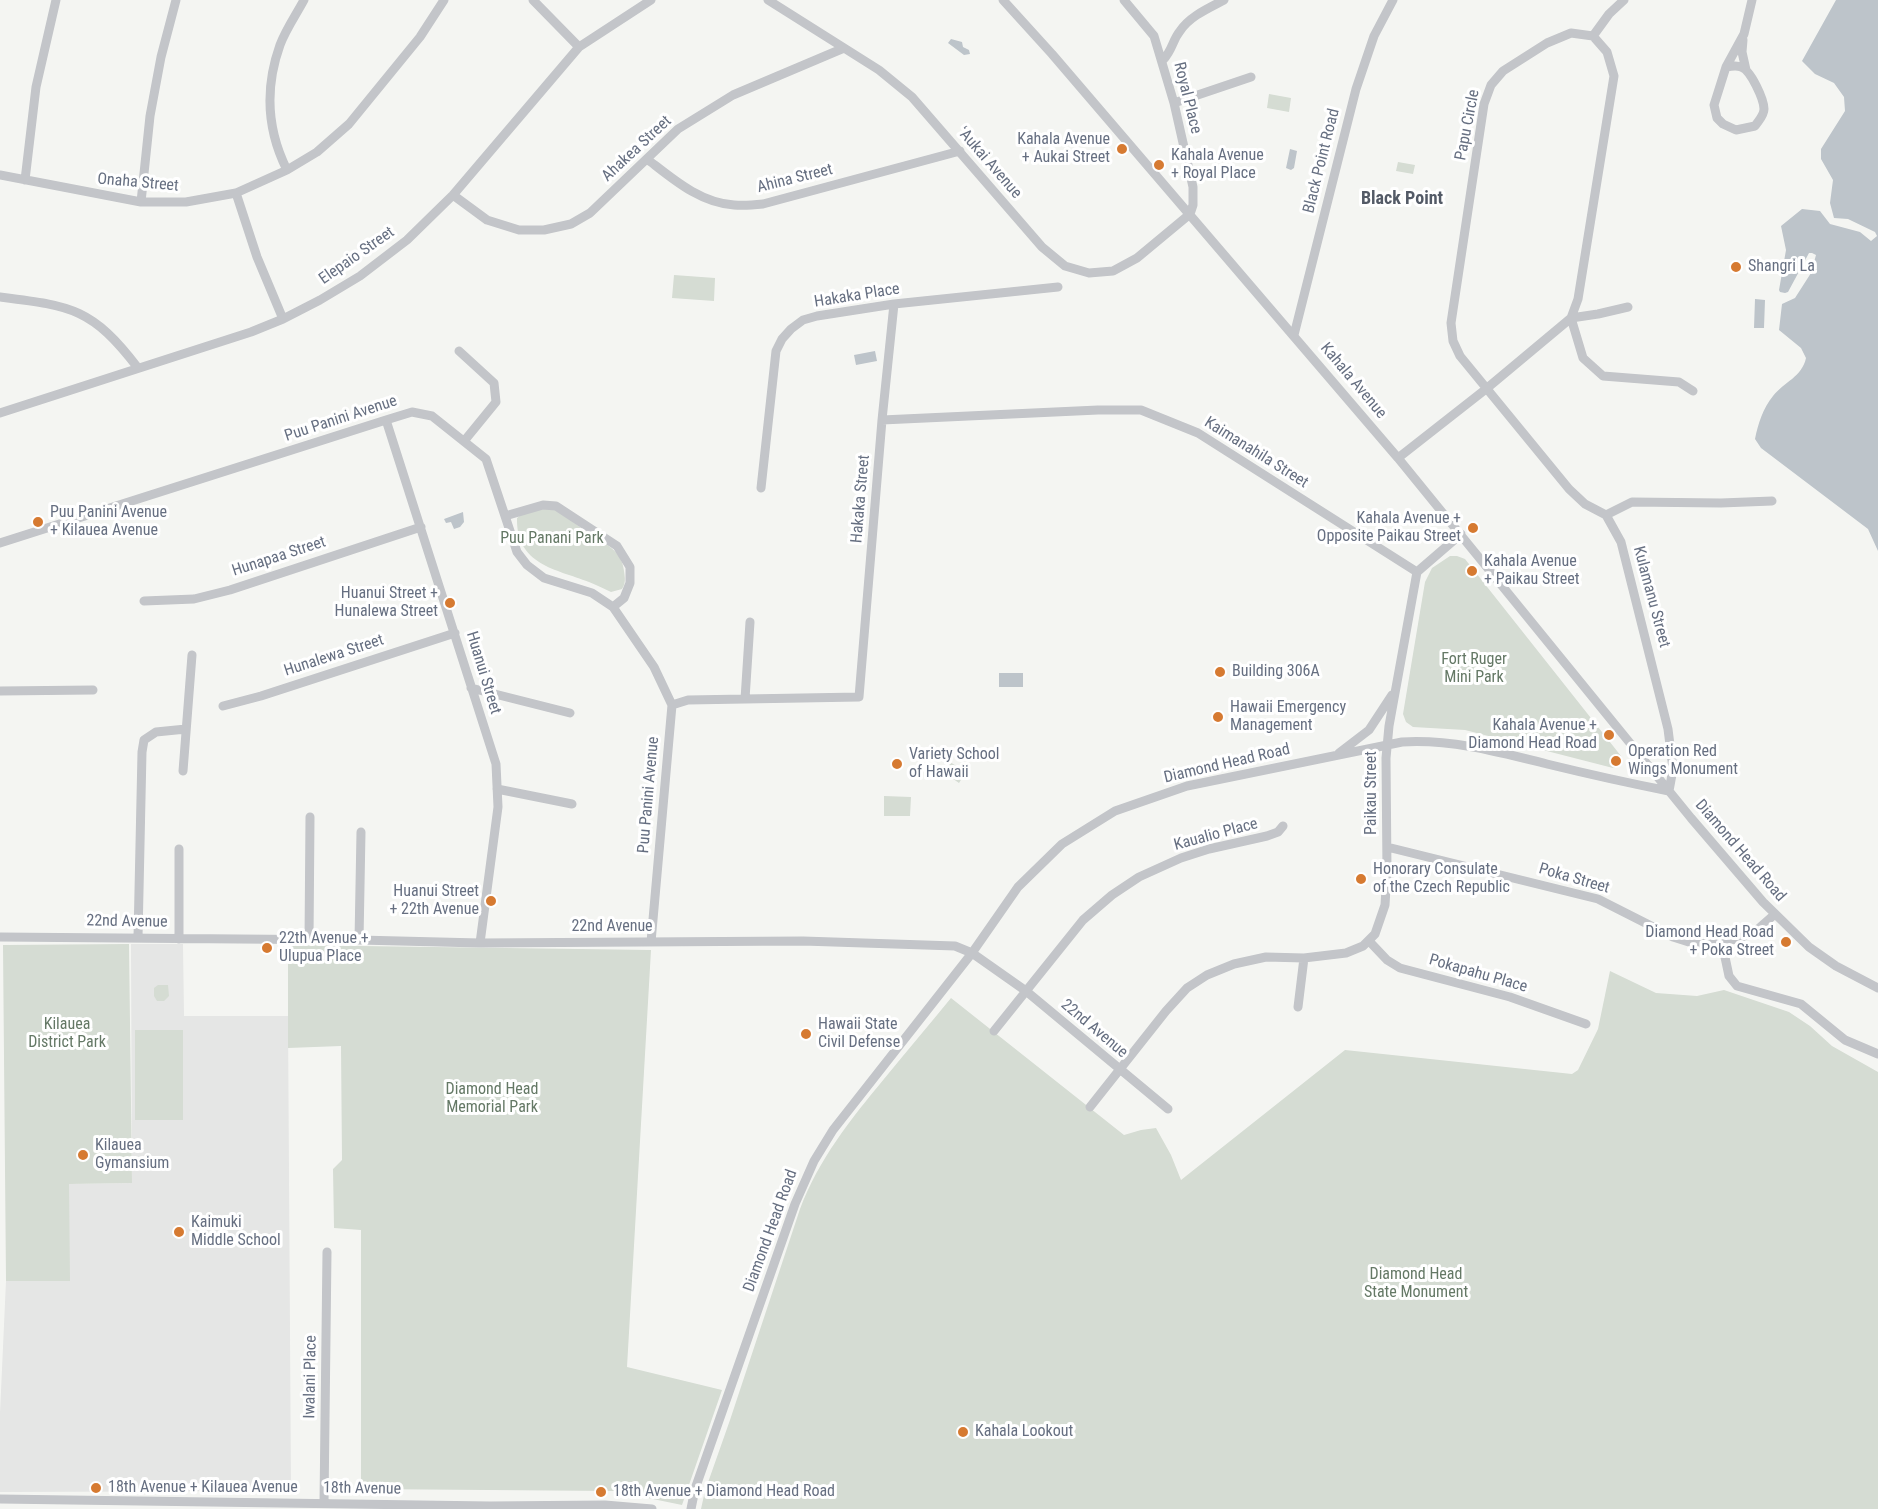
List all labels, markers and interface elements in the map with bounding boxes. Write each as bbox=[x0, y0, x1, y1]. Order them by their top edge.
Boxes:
street label: Royal Place bbox=[1169, 60, 1205, 136]
street label: Papu Circle bbox=[1452, 88, 1484, 162]
street label: Black Point Road bbox=[1300, 107, 1344, 215]
street label: Ahakea Street bbox=[598, 112, 676, 186]
street label: ʻAukai Avenue bbox=[953, 123, 1025, 203]
place label: Kahala Avenue + Aukai Street bbox=[1017, 130, 1110, 168]
marker: Kahala Avenue + Aukai Street bbox=[1115, 142, 1129, 156]
place label: Kahala Avenue + Royal Place bbox=[1171, 146, 1264, 184]
marker: Kahala Avenue + Royal Place bbox=[1152, 158, 1166, 172]
street label: Ahina Street bbox=[755, 160, 835, 198]
street label: Onaha Street bbox=[97, 170, 179, 196]
district label: Black Point bbox=[1361, 188, 1443, 210]
street label: Elepaio Street bbox=[316, 223, 398, 289]
place label: Shangri La bbox=[1748, 257, 1815, 277]
marker: Shangri La bbox=[1729, 260, 1743, 274]
street label: Hakaka Place bbox=[813, 280, 901, 312]
street label: Kahala Avenue bbox=[1316, 339, 1390, 423]
street label: Puu Panini Avenue bbox=[282, 392, 400, 446]
street label: Kaimanahila Street bbox=[1200, 413, 1312, 493]
street label: Hakaka Street bbox=[848, 454, 874, 544]
place label: Puu Panini Avenue + Kilauea Avenue bbox=[50, 503, 167, 541]
place label: Kahala Avenue + Opposite Paikau Street bbox=[1317, 509, 1461, 547]
marker: Puu Panini Avenue + Kilauea Avenue bbox=[31, 515, 45, 529]
marker: Kahala Avenue + Opposite Paikau Street bbox=[1466, 521, 1480, 535]
park label: Puu Panani Park bbox=[500, 529, 604, 549]
street label: Hunapaa Street bbox=[230, 533, 328, 581]
street label: Kulamanu Street bbox=[1628, 544, 1674, 650]
place label: Kahala Avenue + Paikau Street bbox=[1484, 552, 1580, 590]
marker: Kahala Avenue + Paikau Street bbox=[1465, 564, 1479, 578]
place label: Huanui Street + Hunalewa Street bbox=[335, 584, 438, 622]
marker: Huanui Street + Hunalewa Street bbox=[443, 596, 457, 610]
street label: Huanui Street bbox=[461, 629, 505, 717]
street label: Hunalewa Street bbox=[282, 631, 386, 681]
park label: Fort Ruger Mini Park bbox=[1441, 650, 1507, 688]
place label: Building 306A bbox=[1232, 662, 1320, 682]
marker: Building 306A bbox=[1213, 665, 1227, 679]
place label: Hawaii Emergency Management bbox=[1230, 698, 1346, 736]
marker: Hawaii Emergency Management bbox=[1211, 710, 1225, 724]
place label: Kahala Avenue + Diamond Head Road bbox=[1468, 716, 1597, 754]
marker: Kahala Avenue + Diamond Head Road bbox=[1602, 728, 1616, 742]
street label: Puu Panini Avenue bbox=[634, 736, 664, 854]
street label: Diamond Head Road bbox=[1162, 740, 1292, 788]
place label: Operation Red Wings Monument bbox=[1628, 742, 1738, 780]
place label: Variety School of Hawaii bbox=[909, 745, 1000, 783]
street label: Paikau Street bbox=[1362, 751, 1382, 835]
marker: Operation Red Wings Monument bbox=[1609, 754, 1623, 768]
marker: Variety School of Hawaii bbox=[890, 757, 904, 771]
street label: Diamond Head Road bbox=[1691, 796, 1789, 906]
street label: Kaualio Place bbox=[1172, 815, 1260, 855]
place label: Honorary Consulate of the Czech Republic bbox=[1373, 860, 1510, 898]
street label: Poka Street bbox=[1536, 860, 1612, 898]
marker: Honorary Consulate of the Czech Republic bbox=[1354, 872, 1368, 886]
place label: Huanui Street + 22th Avenue bbox=[389, 882, 479, 920]
marker: Huanui Street + 22th Avenue bbox=[484, 894, 498, 908]
street label: 22nd Avenue bbox=[86, 912, 168, 932]
street label: 22nd Avenue bbox=[571, 917, 653, 937]
place label: Diamond Head Road + Poka Street bbox=[1645, 923, 1774, 961]
place label: 22th Avenue + Ulupua Place bbox=[279, 929, 369, 967]
marker: Diamond Head Road + Poka Street bbox=[1779, 935, 1793, 949]
marker: 22th Avenue + Ulupua Place bbox=[260, 941, 274, 955]
street label: Pokapahu Place bbox=[1427, 951, 1529, 997]
street label: 22nd Avenue bbox=[1057, 996, 1131, 1062]
park label: Kilauea District Park bbox=[28, 1015, 106, 1053]
place label: Hawaii State Civil Defense bbox=[818, 1015, 900, 1053]
marker: Hawaii State Civil Defense bbox=[799, 1027, 813, 1041]
park label: Diamond Head Memorial Park bbox=[446, 1080, 538, 1118]
place label: Kilauea Gymansium bbox=[95, 1136, 169, 1174]
marker: Kilauea Gymansium bbox=[76, 1148, 90, 1162]
street label: Diamond Head Road bbox=[740, 1167, 802, 1295]
place label: Kaimuki Middle School bbox=[191, 1213, 281, 1251]
marker: Kaimuki Middle School bbox=[172, 1225, 186, 1239]
park label: Diamond Head State Monument bbox=[1364, 1265, 1468, 1303]
street label: Iwalani Place bbox=[301, 1335, 321, 1419]
place label: Kahala Lookout bbox=[975, 1422, 1073, 1442]
marker: Kahala Lookout bbox=[956, 1425, 970, 1439]
place label: 18th Avenue + Kilauea Avenue bbox=[108, 1478, 298, 1498]
street label: 18th Avenue bbox=[323, 1479, 401, 1499]
marker: 18th Avenue + Kilauea Avenue bbox=[89, 1481, 103, 1495]
place label: 18th Avenue + Diamond Head Road bbox=[613, 1482, 835, 1502]
marker: 18th Avenue + Diamond Head Road bbox=[594, 1485, 608, 1499]

